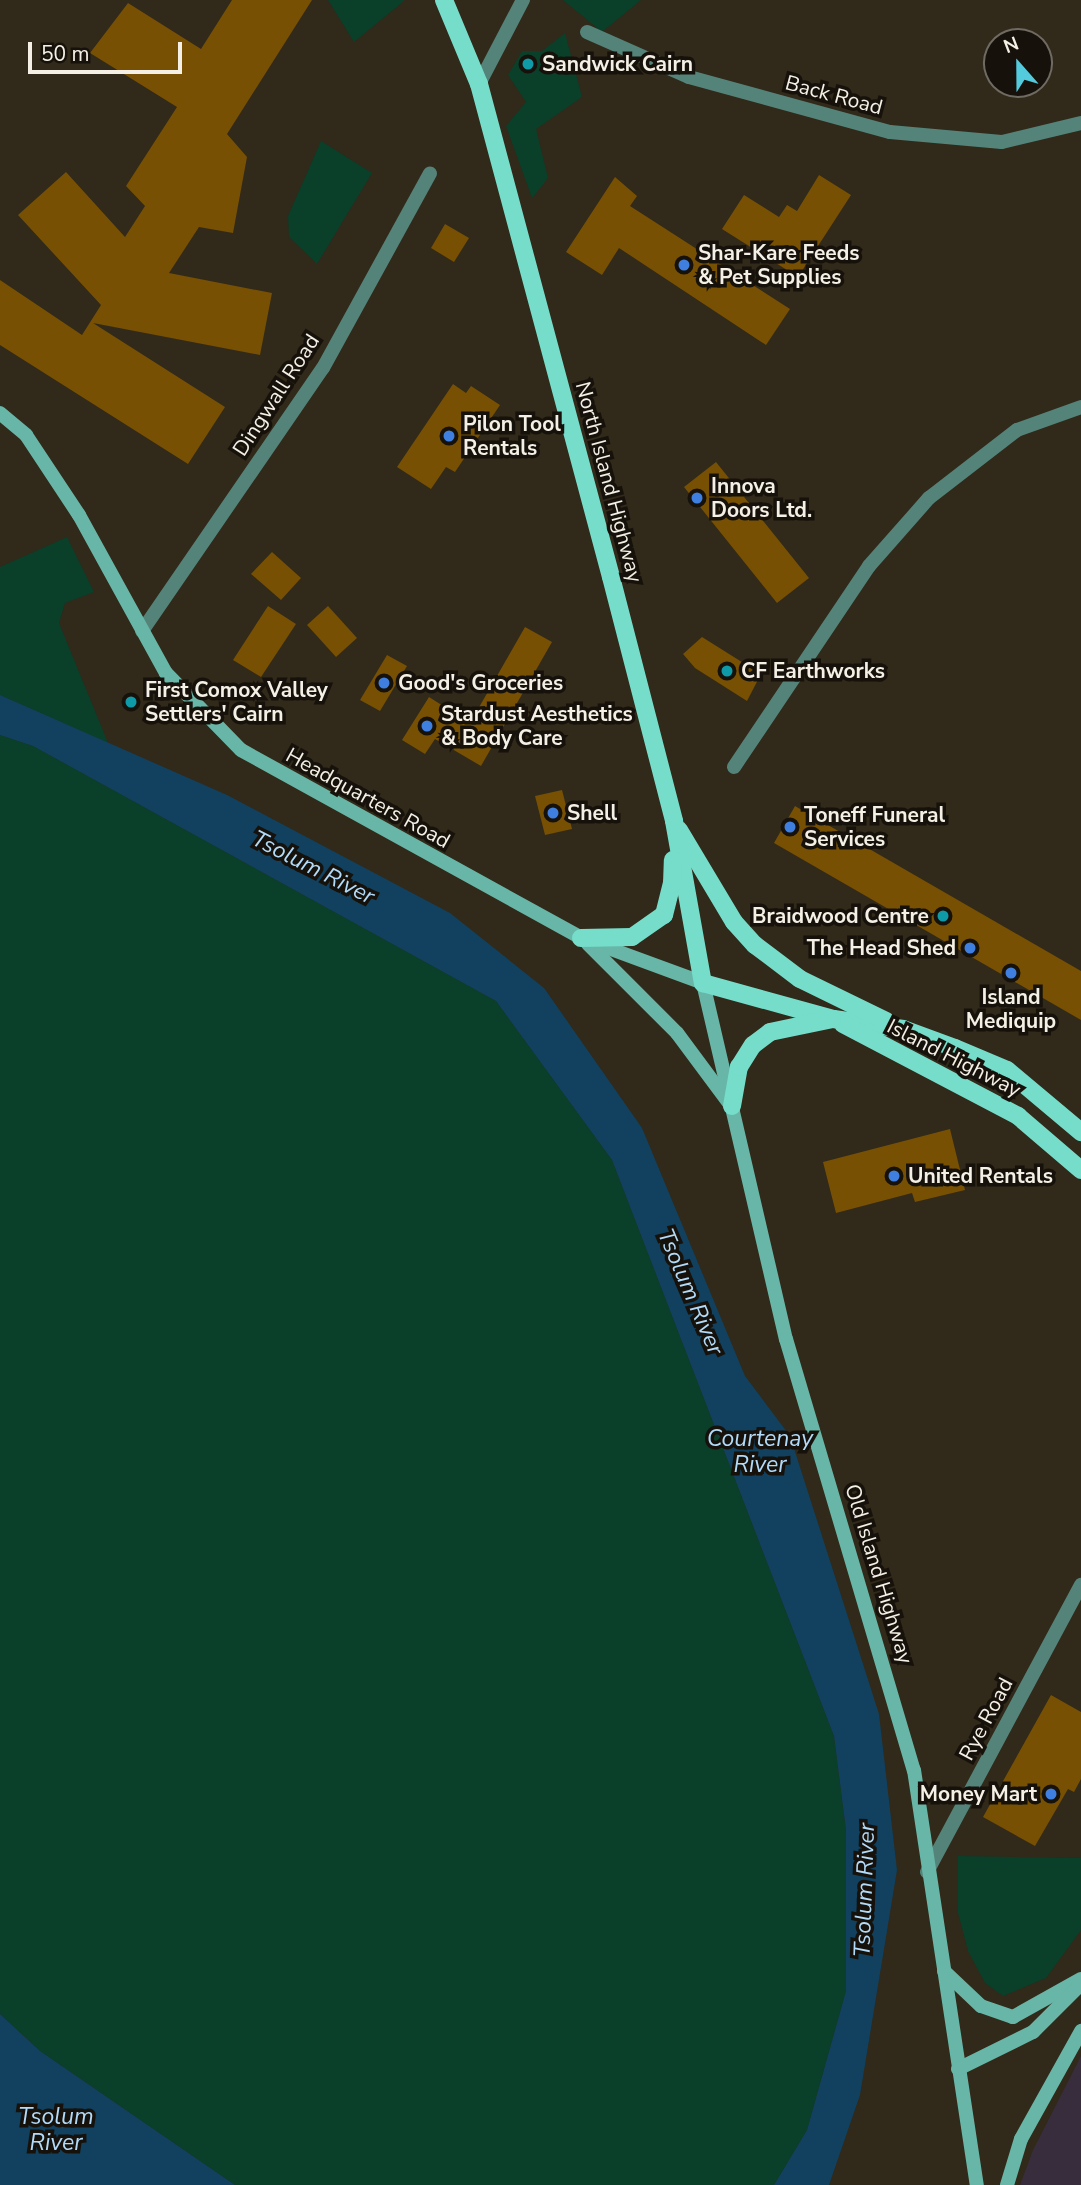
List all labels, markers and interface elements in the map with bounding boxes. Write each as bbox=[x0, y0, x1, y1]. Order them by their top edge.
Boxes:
scale bar bbox=[32, 28, 186, 72]
north arrow bbox=[983, 28, 1053, 98]
text: N bbox=[1000, 31, 1022, 60]
text: 50 m bbox=[41, 40, 90, 68]
place label: Sandwick Cairn bbox=[542, 51, 693, 77]
marker: Sandwick Cairn bbox=[520, 56, 536, 72]
street label: Back Road bbox=[783, 70, 885, 120]
place label: Shar-Kare Feeds & Pet Supplies bbox=[698, 240, 860, 290]
marker: Shar-Kare Feeds & Pet Supplies bbox=[676, 257, 692, 273]
street label: Dingwall Road bbox=[227, 329, 325, 461]
street label: North Island Highway bbox=[570, 379, 648, 585]
place label: Pilon Tool Rentals bbox=[463, 411, 561, 461]
marker: Pilon Tool Rentals bbox=[441, 428, 457, 444]
place label: Innova Doors Ltd. bbox=[711, 473, 812, 523]
marker: Innova Doors Ltd. bbox=[689, 490, 705, 506]
place label: CF Earthworks bbox=[741, 658, 885, 684]
marker: CF Earthworks bbox=[719, 663, 735, 679]
place label: Good's Groceries bbox=[398, 670, 563, 696]
marker: Good's Groceries bbox=[376, 675, 392, 691]
place label: First Comox Valley Settlers' Cairn bbox=[145, 677, 328, 727]
marker: First Comox Valley Settlers' Cairn bbox=[123, 694, 139, 710]
place label: Stardust Aesthetics & Body Care bbox=[441, 701, 633, 751]
marker: Stardust Aesthetics & Body Care bbox=[419, 718, 435, 734]
street label: Headquarters Road bbox=[281, 742, 455, 854]
place label: Shell bbox=[567, 800, 617, 826]
place label: Toneff Funeral Services bbox=[804, 802, 945, 852]
marker: Shell bbox=[545, 805, 561, 821]
marker: Toneff Funeral Services bbox=[782, 819, 798, 835]
water label: Tsolum River bbox=[247, 825, 379, 911]
place label: Braidwood Centre bbox=[752, 903, 929, 929]
marker: Braidwood Centre bbox=[935, 908, 951, 924]
place label: The Head Shed bbox=[807, 935, 956, 961]
marker: The Head Shed bbox=[962, 940, 978, 956]
marker: Island Mediquip bbox=[1003, 965, 1019, 981]
place label: Island Mediquip bbox=[966, 984, 1056, 1034]
street label: Island Highway bbox=[883, 1013, 1025, 1103]
place label: United Rentals bbox=[908, 1163, 1053, 1189]
marker: United Rentals bbox=[886, 1168, 902, 1184]
water label: Tsolum River bbox=[651, 1225, 729, 1359]
water label: Courtenay River bbox=[707, 1425, 813, 1479]
street label: Old Island Highway bbox=[840, 1481, 918, 1667]
street label: Rye Road bbox=[954, 1673, 1018, 1765]
place label: Money Mart bbox=[920, 1781, 1037, 1807]
marker: Money Mart bbox=[1043, 1786, 1059, 1802]
water label: Tsolum River bbox=[849, 1823, 881, 1957]
water label: Tsolum River bbox=[18, 2103, 94, 2157]

